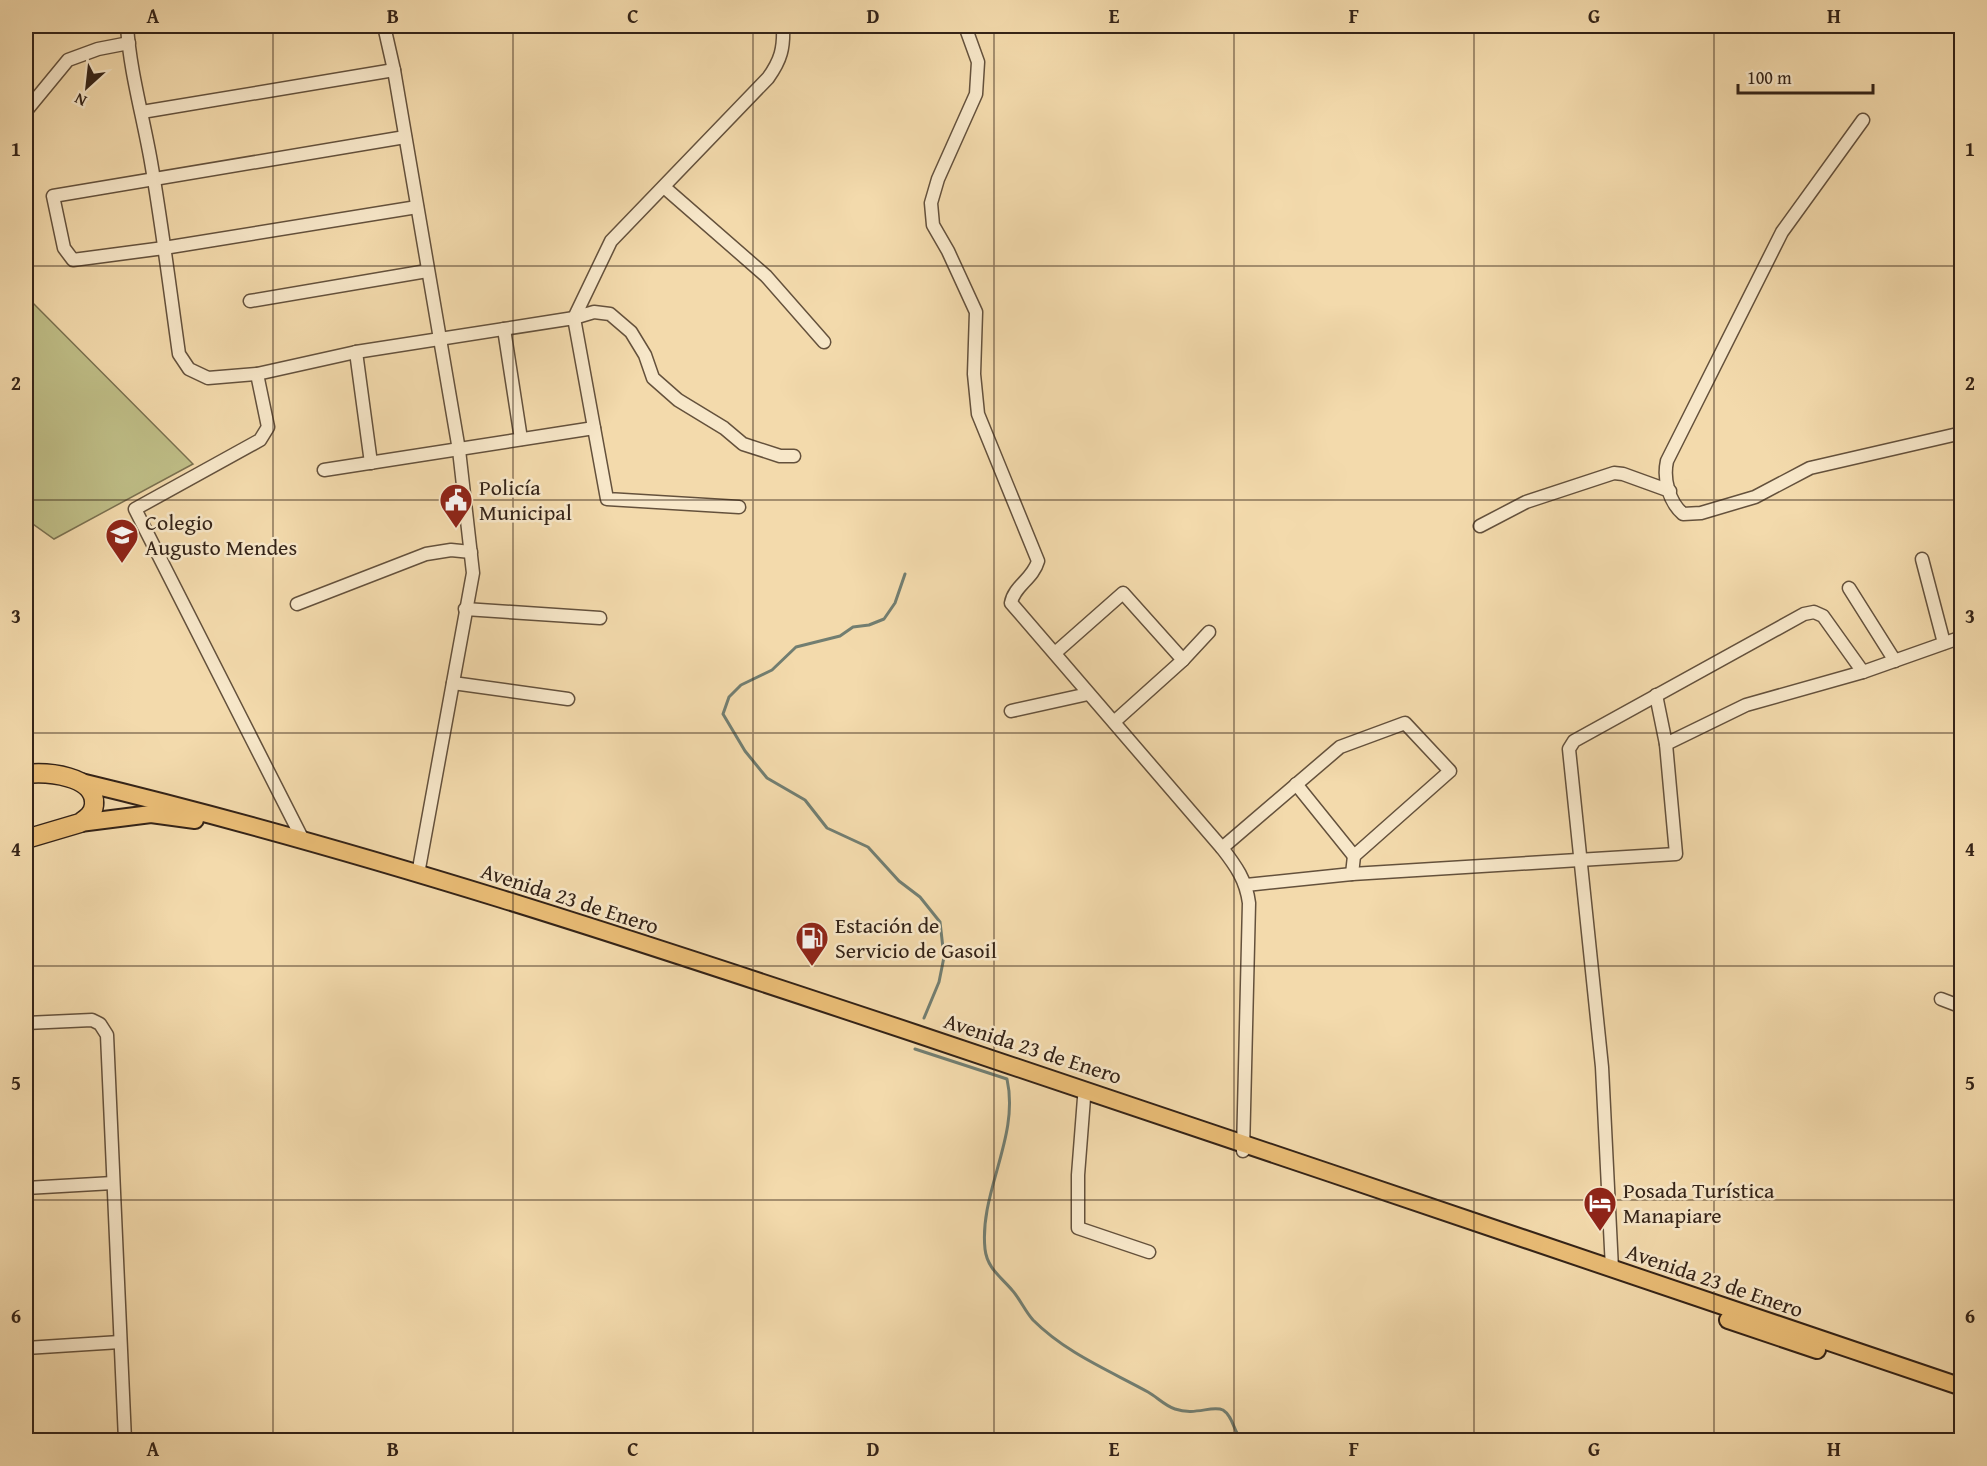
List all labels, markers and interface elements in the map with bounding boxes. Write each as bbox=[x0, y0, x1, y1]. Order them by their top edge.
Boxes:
text: A bbox=[147, 1, 160, 30]
text: B bbox=[387, 1, 399, 30]
text: C bbox=[627, 1, 639, 30]
text: D bbox=[866, 1, 880, 30]
text: E bbox=[1109, 1, 1120, 30]
text: F bbox=[1349, 1, 1359, 30]
text: G bbox=[1588, 1, 1600, 30]
text: H bbox=[1827, 1, 1841, 30]
north arrow bbox=[57, 57, 117, 117]
scale bar bbox=[1738, 57, 1873, 95]
text: 100 m bbox=[1747, 64, 1792, 91]
text: N bbox=[70, 87, 90, 113]
text: 1 bbox=[11, 134, 21, 163]
text: 1 bbox=[1965, 134, 1975, 163]
text: 2 bbox=[11, 368, 21, 397]
text: 2 bbox=[1965, 368, 1975, 397]
place label: Policía Municipal bbox=[479, 471, 572, 528]
public building icon: Policía Municipal bbox=[438, 482, 474, 529]
place label: Colegio Augusto Mendes bbox=[145, 506, 297, 563]
school or university icon: Colegio Augusto Mendes bbox=[104, 517, 140, 564]
text: 3 bbox=[11, 601, 21, 630]
text: 3 bbox=[1965, 601, 1975, 630]
text: 4 bbox=[11, 834, 21, 863]
text: 4 bbox=[1965, 834, 1975, 863]
street label: Avenida 23 de Enero bbox=[477, 854, 663, 942]
place label: Estación de Servicio de Gasoil bbox=[835, 909, 997, 966]
fuel station icon: Estación de Servicio de Gasoil bbox=[794, 920, 830, 967]
street label: Avenida 23 de Enero bbox=[940, 1004, 1126, 1092]
text: 5 bbox=[11, 1068, 21, 1097]
text: 5 bbox=[1965, 1068, 1975, 1097]
place label: Posada Turística Manapiare bbox=[1623, 1174, 1775, 1231]
hotel icon: Posada Turística Manapiare bbox=[1582, 1185, 1618, 1232]
street label: Avenida 23 de Enero bbox=[1622, 1235, 1808, 1325]
text: 6 bbox=[11, 1301, 21, 1330]
text: 6 bbox=[1965, 1301, 1975, 1330]
text: A bbox=[147, 1434, 160, 1463]
text: B bbox=[387, 1434, 399, 1463]
text: C bbox=[627, 1434, 639, 1463]
text: D bbox=[866, 1434, 880, 1463]
text: E bbox=[1109, 1434, 1120, 1463]
text: F bbox=[1349, 1434, 1359, 1463]
text: G bbox=[1588, 1434, 1600, 1463]
text: H bbox=[1827, 1434, 1841, 1463]

